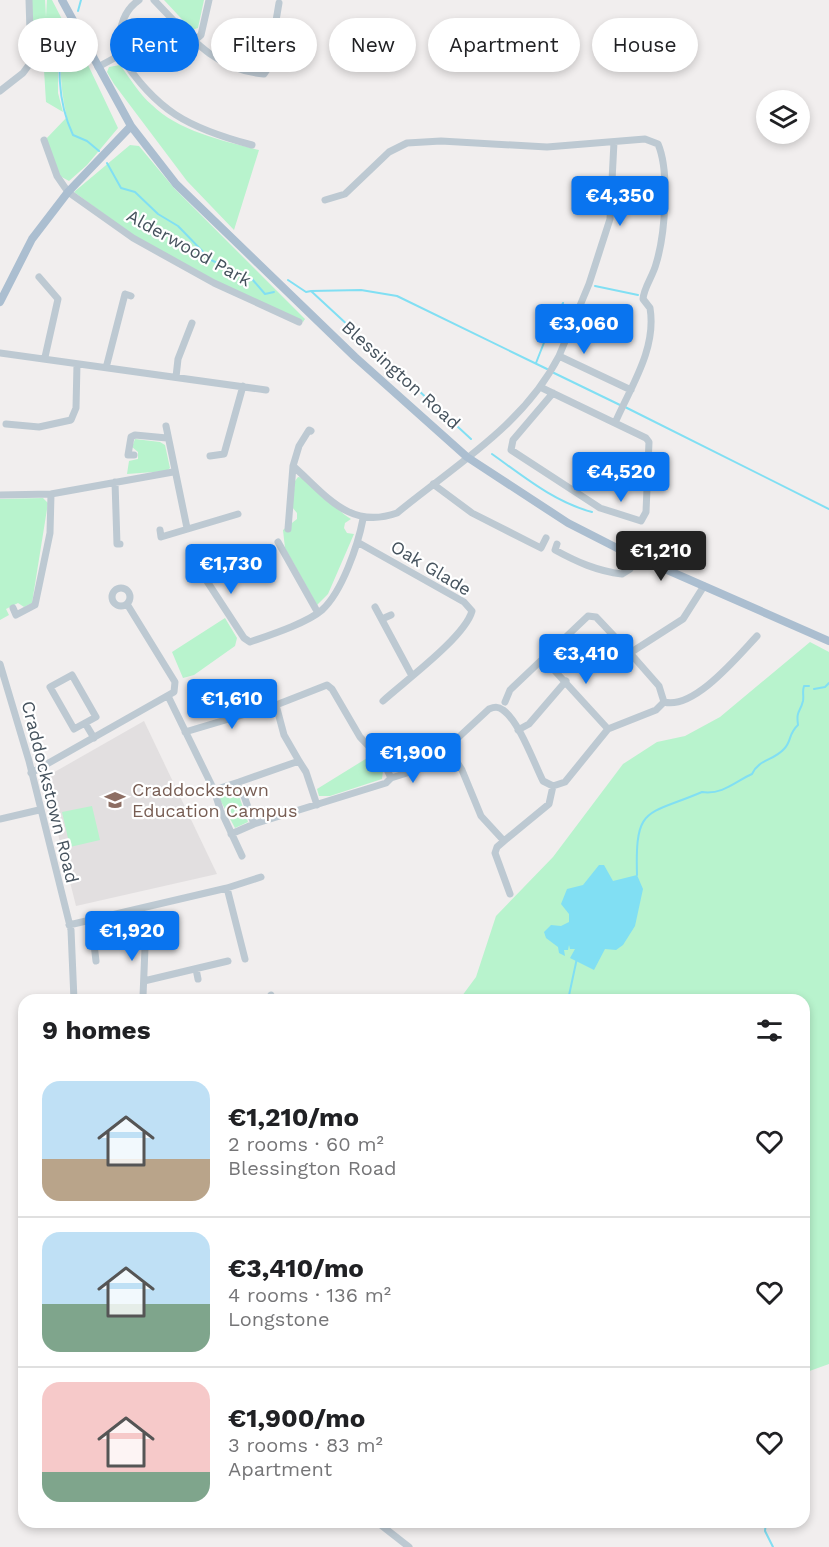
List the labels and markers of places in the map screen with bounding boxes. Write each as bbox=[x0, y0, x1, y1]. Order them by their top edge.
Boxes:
pin: €4,350 bbox=[571, 176, 669, 227]
pin: €3,060 bbox=[535, 304, 633, 355]
pin: €4,520 bbox=[572, 452, 670, 503]
pin: €1,210 bbox=[612, 531, 710, 582]
pin: €1,730 bbox=[182, 544, 280, 595]
pin: €3,410 bbox=[537, 634, 635, 685]
pin: €1,610 bbox=[183, 679, 281, 730]
pin: €1,900 bbox=[364, 733, 462, 784]
place label: Craddockstown Education Campus bbox=[132, 779, 297, 821]
school or university icon: Craddockstown Education Campus bbox=[103, 788, 127, 812]
pin: €1,920 bbox=[83, 911, 181, 962]

